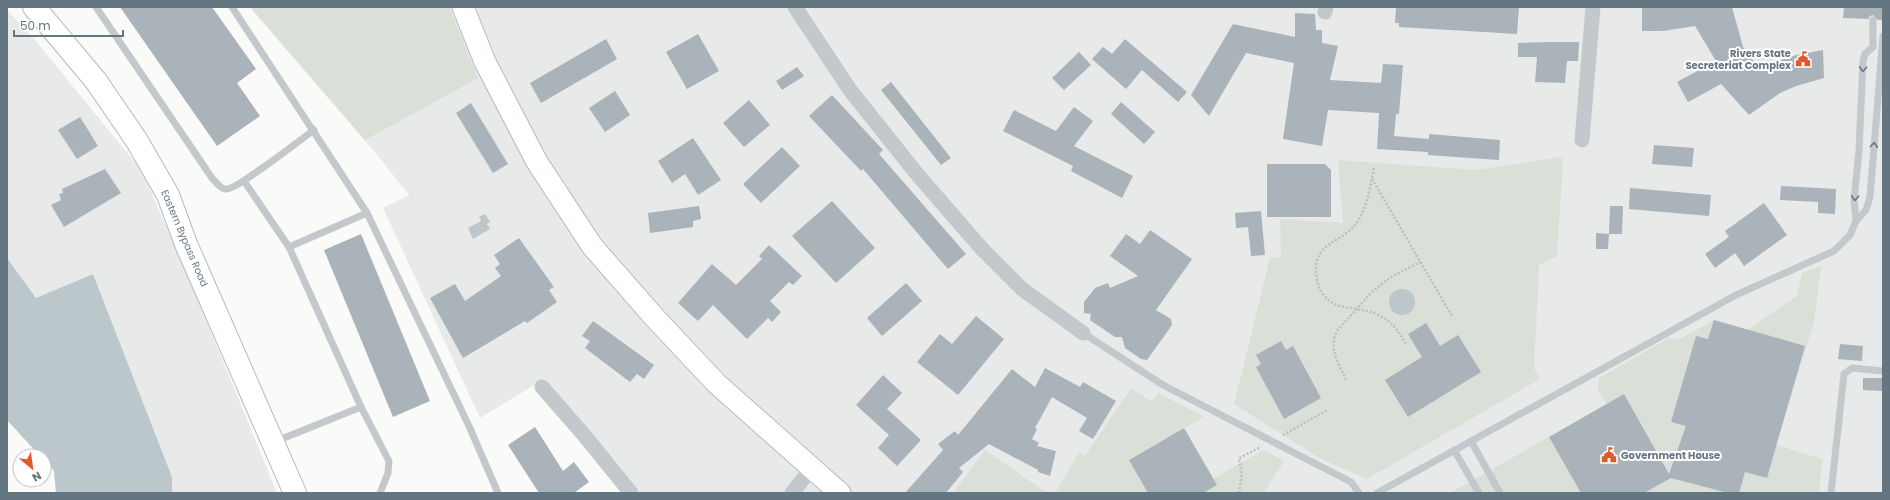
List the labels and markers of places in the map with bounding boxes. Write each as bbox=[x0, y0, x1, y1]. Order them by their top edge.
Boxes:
place label: Rivers State Secreteriat Complex bbox=[1685, 46, 1791, 73]
public building icon: Rivers State Secreteriat Complex bbox=[1794, 50, 1812, 68]
public building icon: Government House bbox=[1600, 446, 1618, 464]
place label: Government House bbox=[1621, 448, 1720, 463]

